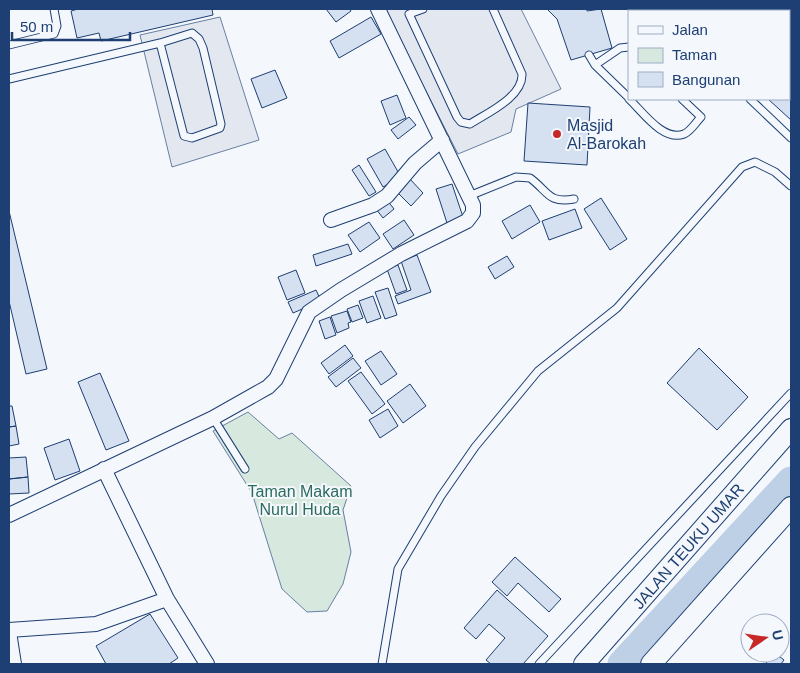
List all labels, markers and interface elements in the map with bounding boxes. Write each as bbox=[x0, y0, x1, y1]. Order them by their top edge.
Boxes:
scale bar bbox=[12, 10, 130, 42]
legend bbox=[628, 10, 790, 100]
text: 50 m bbox=[20, 18, 53, 35]
text: Jalan bbox=[672, 21, 708, 38]
text: Taman bbox=[672, 46, 717, 63]
text: Bangunan bbox=[672, 71, 740, 88]
place label: Masjid Al-Barokah bbox=[567, 117, 646, 152]
marker: Masjid Al-Barokah bbox=[551, 128, 563, 140]
street label: JALAN TEUKU UMAR bbox=[630, 480, 747, 612]
park label: Taman Makam Nurul Huda bbox=[248, 483, 352, 518]
north arrow bbox=[740, 613, 790, 663]
text: U bbox=[769, 628, 787, 642]

